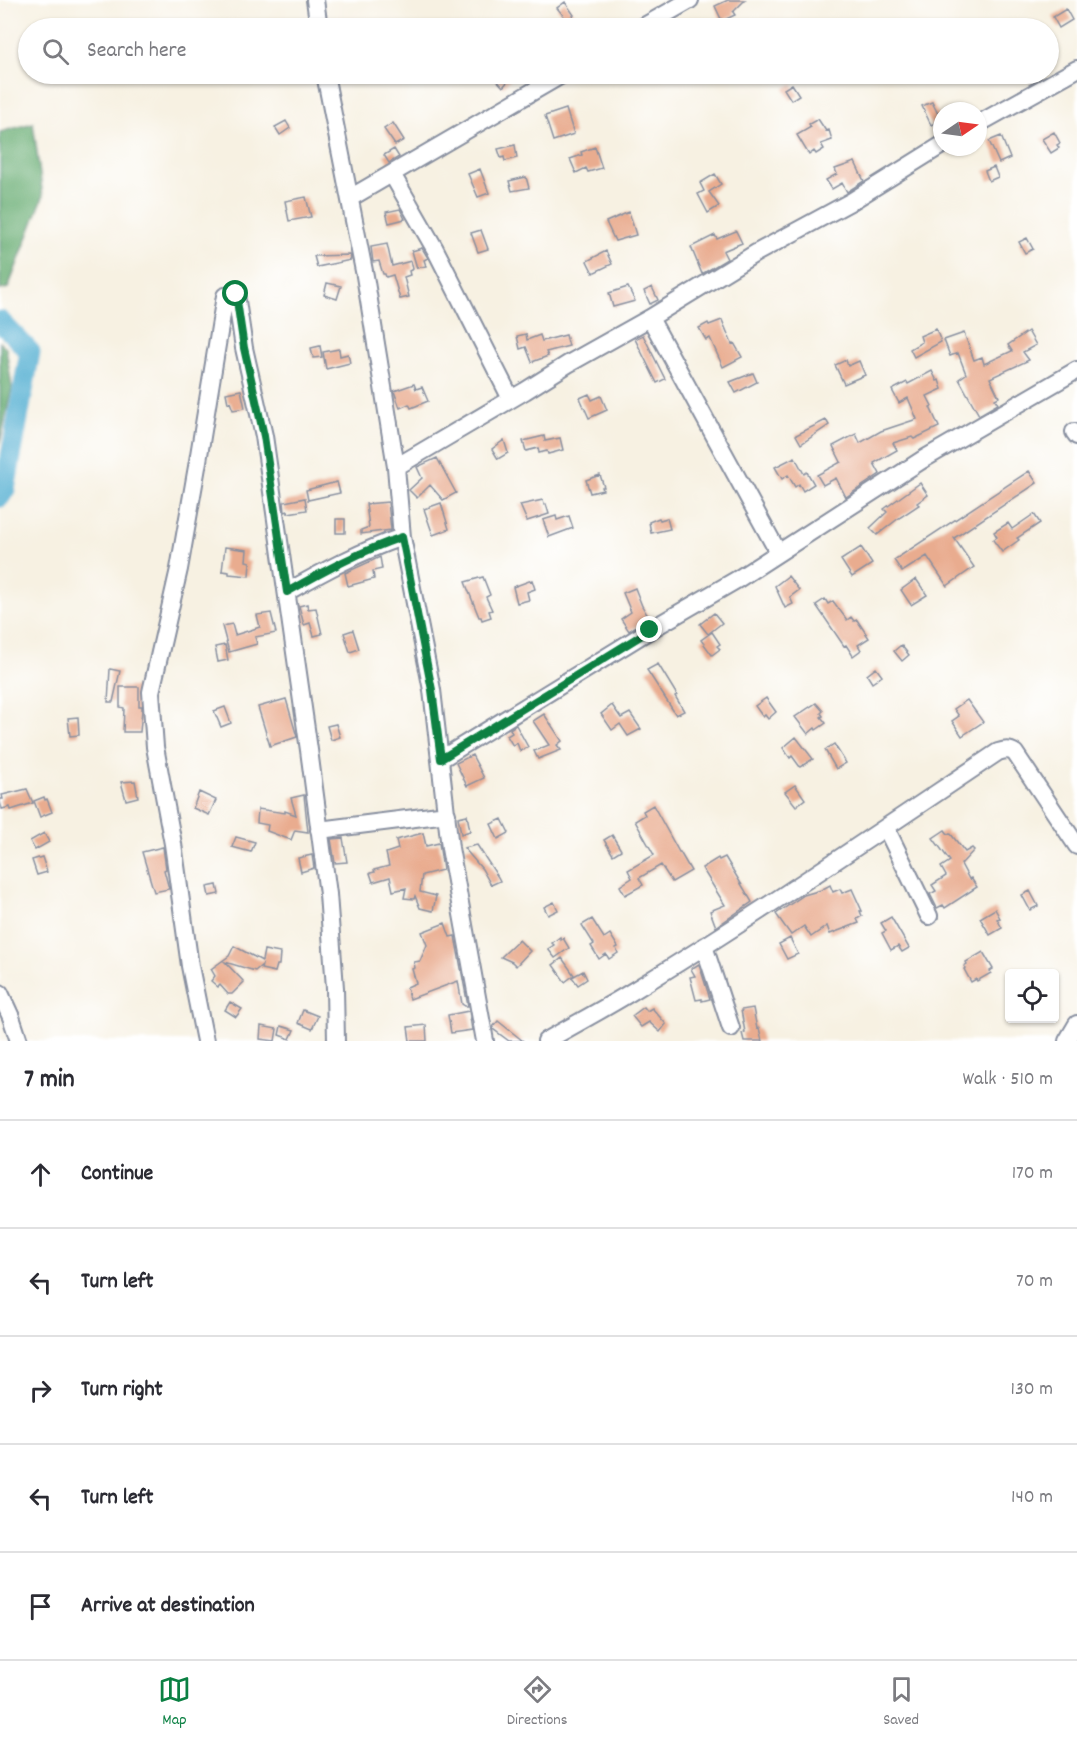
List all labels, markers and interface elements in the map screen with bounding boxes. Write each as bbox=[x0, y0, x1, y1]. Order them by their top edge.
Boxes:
search box bbox=[18, 18, 1059, 84]
icon: search bbox=[39, 35, 72, 68]
text: Search here bbox=[87, 36, 186, 67]
north arrow bbox=[933, 102, 987, 156]
route start bbox=[222, 280, 248, 306]
route end bbox=[636, 616, 662, 642]
map controls bbox=[1005, 969, 1059, 1023]
button: locate bbox=[1005, 969, 1059, 1023]
text: 7 min bbox=[24, 1062, 75, 1099]
text: Walk · 510 m bbox=[963, 1066, 1053, 1094]
icon: ahead bbox=[24, 1158, 57, 1191]
text: Continue bbox=[81, 1159, 153, 1190]
text: 170 m bbox=[1012, 1160, 1053, 1188]
icon: left bbox=[24, 1266, 57, 1299]
text: Turn left bbox=[81, 1267, 153, 1298]
text: 70 m bbox=[1016, 1268, 1053, 1296]
icon: right bbox=[24, 1374, 57, 1407]
text: Turn right bbox=[81, 1375, 163, 1406]
text: 130 m bbox=[1011, 1376, 1053, 1404]
icon: left bbox=[24, 1482, 57, 1515]
text: Turn left bbox=[81, 1483, 153, 1514]
text: 140 m bbox=[1011, 1484, 1053, 1512]
icon: arrive bbox=[24, 1590, 57, 1623]
text: Arrive at destination bbox=[81, 1591, 255, 1622]
tab: Map bbox=[158, 1673, 191, 1732]
tab: Directions bbox=[507, 1673, 567, 1732]
tab: Saved bbox=[883, 1673, 919, 1732]

